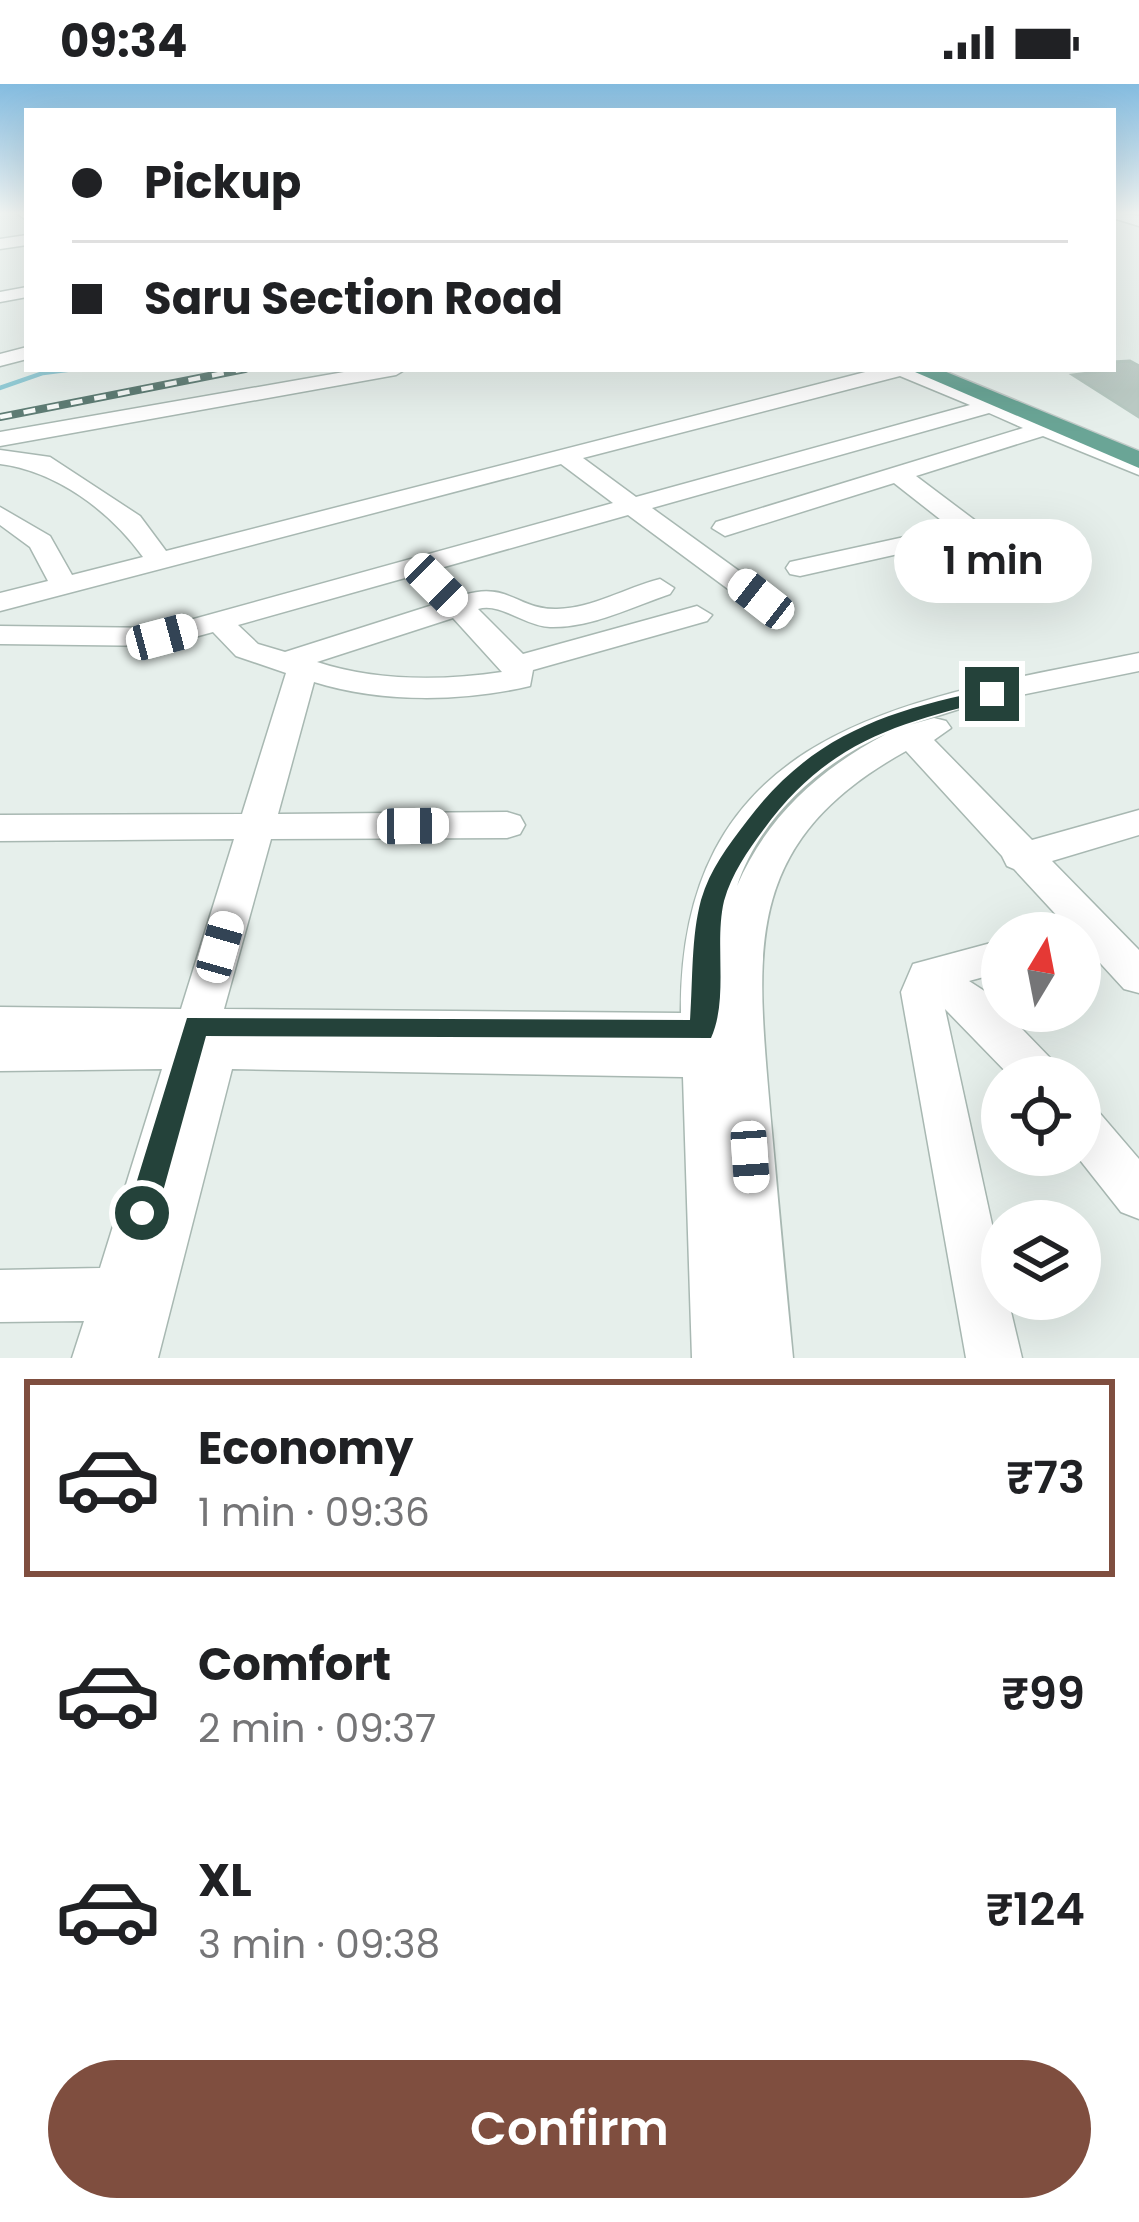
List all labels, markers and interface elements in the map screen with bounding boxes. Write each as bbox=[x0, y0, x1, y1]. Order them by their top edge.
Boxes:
text: 09:34 bbox=[60, 10, 188, 73]
text: Pickup bbox=[144, 151, 301, 214]
text: Saru Section Road bbox=[144, 267, 563, 330]
callout: 1 min bbox=[893, 520, 1091, 604]
text: 1 min bbox=[943, 533, 1043, 588]
car bbox=[398, 547, 474, 623]
car bbox=[722, 563, 800, 635]
car bbox=[123, 610, 201, 664]
route end bbox=[965, 667, 1019, 721]
car bbox=[377, 807, 449, 845]
car bbox=[193, 907, 247, 987]
north arrow bbox=[981, 912, 1101, 1032]
map controls bbox=[981, 912, 1101, 1320]
button: locate bbox=[981, 1056, 1101, 1176]
car bbox=[730, 1120, 770, 1194]
route start bbox=[115, 1186, 169, 1240]
button: layers bbox=[981, 1200, 1101, 1320]
text: Economy bbox=[198, 1417, 413, 1480]
icon: car bbox=[54, 1424, 162, 1532]
text: ₹73 bbox=[1006, 1446, 1085, 1509]
text: 1 min · 09:36 bbox=[198, 1485, 430, 1540]
text: Comfort bbox=[198, 1633, 391, 1696]
icon: car bbox=[54, 1640, 162, 1748]
text: ₹99 bbox=[1001, 1662, 1085, 1725]
text: 2 min · 09:37 bbox=[198, 1701, 436, 1756]
text: XL bbox=[198, 1849, 252, 1912]
icon: car bbox=[54, 1856, 162, 1964]
text: ₹124 bbox=[986, 1878, 1085, 1941]
text: 3 min · 09:38 bbox=[198, 1917, 440, 1972]
button: Confirm bbox=[48, 2060, 1091, 2198]

